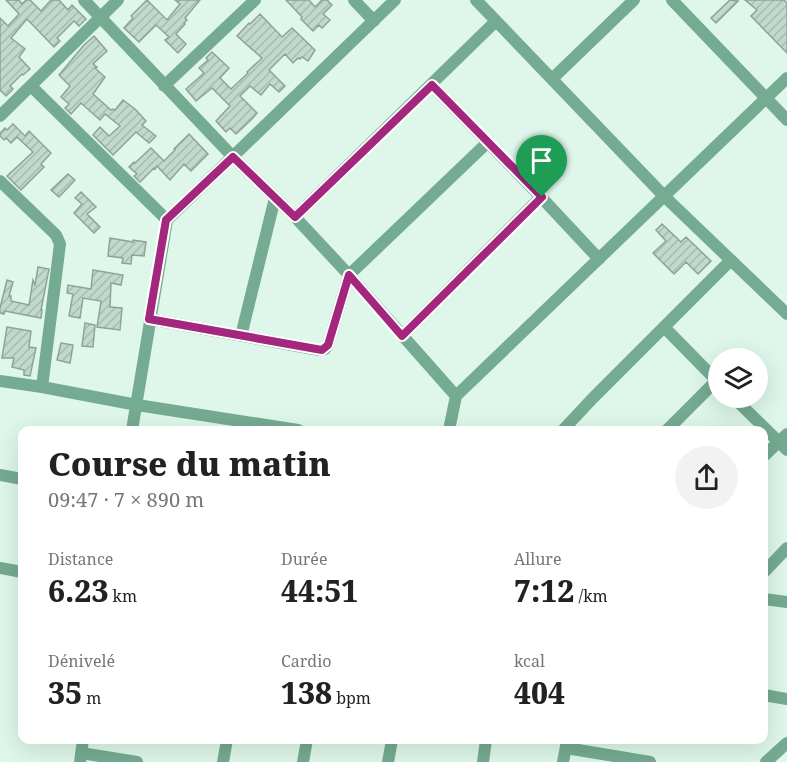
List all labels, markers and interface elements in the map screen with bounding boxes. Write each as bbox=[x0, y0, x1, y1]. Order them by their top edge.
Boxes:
pin bbox=[516, 135, 567, 197]
icon: arrive bbox=[525, 144, 558, 177]
map controls bbox=[708, 348, 768, 408]
button: layers bbox=[708, 348, 768, 408]
text: Course du matin bbox=[48, 441, 331, 486]
button: share bbox=[675, 446, 738, 509]
text: 09:47 · 7 × 890 m bbox=[48, 486, 204, 513]
text: Distance bbox=[48, 548, 113, 570]
text: Durée bbox=[281, 548, 327, 570]
text: Allure bbox=[514, 548, 561, 570]
text: 6.23 bbox=[48, 570, 108, 611]
text: 44:51 bbox=[281, 570, 358, 611]
text: 7:12 bbox=[514, 570, 574, 611]
text: km bbox=[108, 585, 137, 607]
text: /km bbox=[574, 585, 608, 607]
text: Dénivelé bbox=[48, 650, 115, 672]
text: Cardio bbox=[281, 650, 332, 672]
text: kcal bbox=[514, 650, 545, 672]
text: 35 bbox=[48, 672, 82, 713]
text: 138 bbox=[281, 672, 332, 713]
text: 404 bbox=[514, 672, 565, 713]
text: m bbox=[82, 687, 101, 709]
text: bpm bbox=[332, 687, 371, 709]

